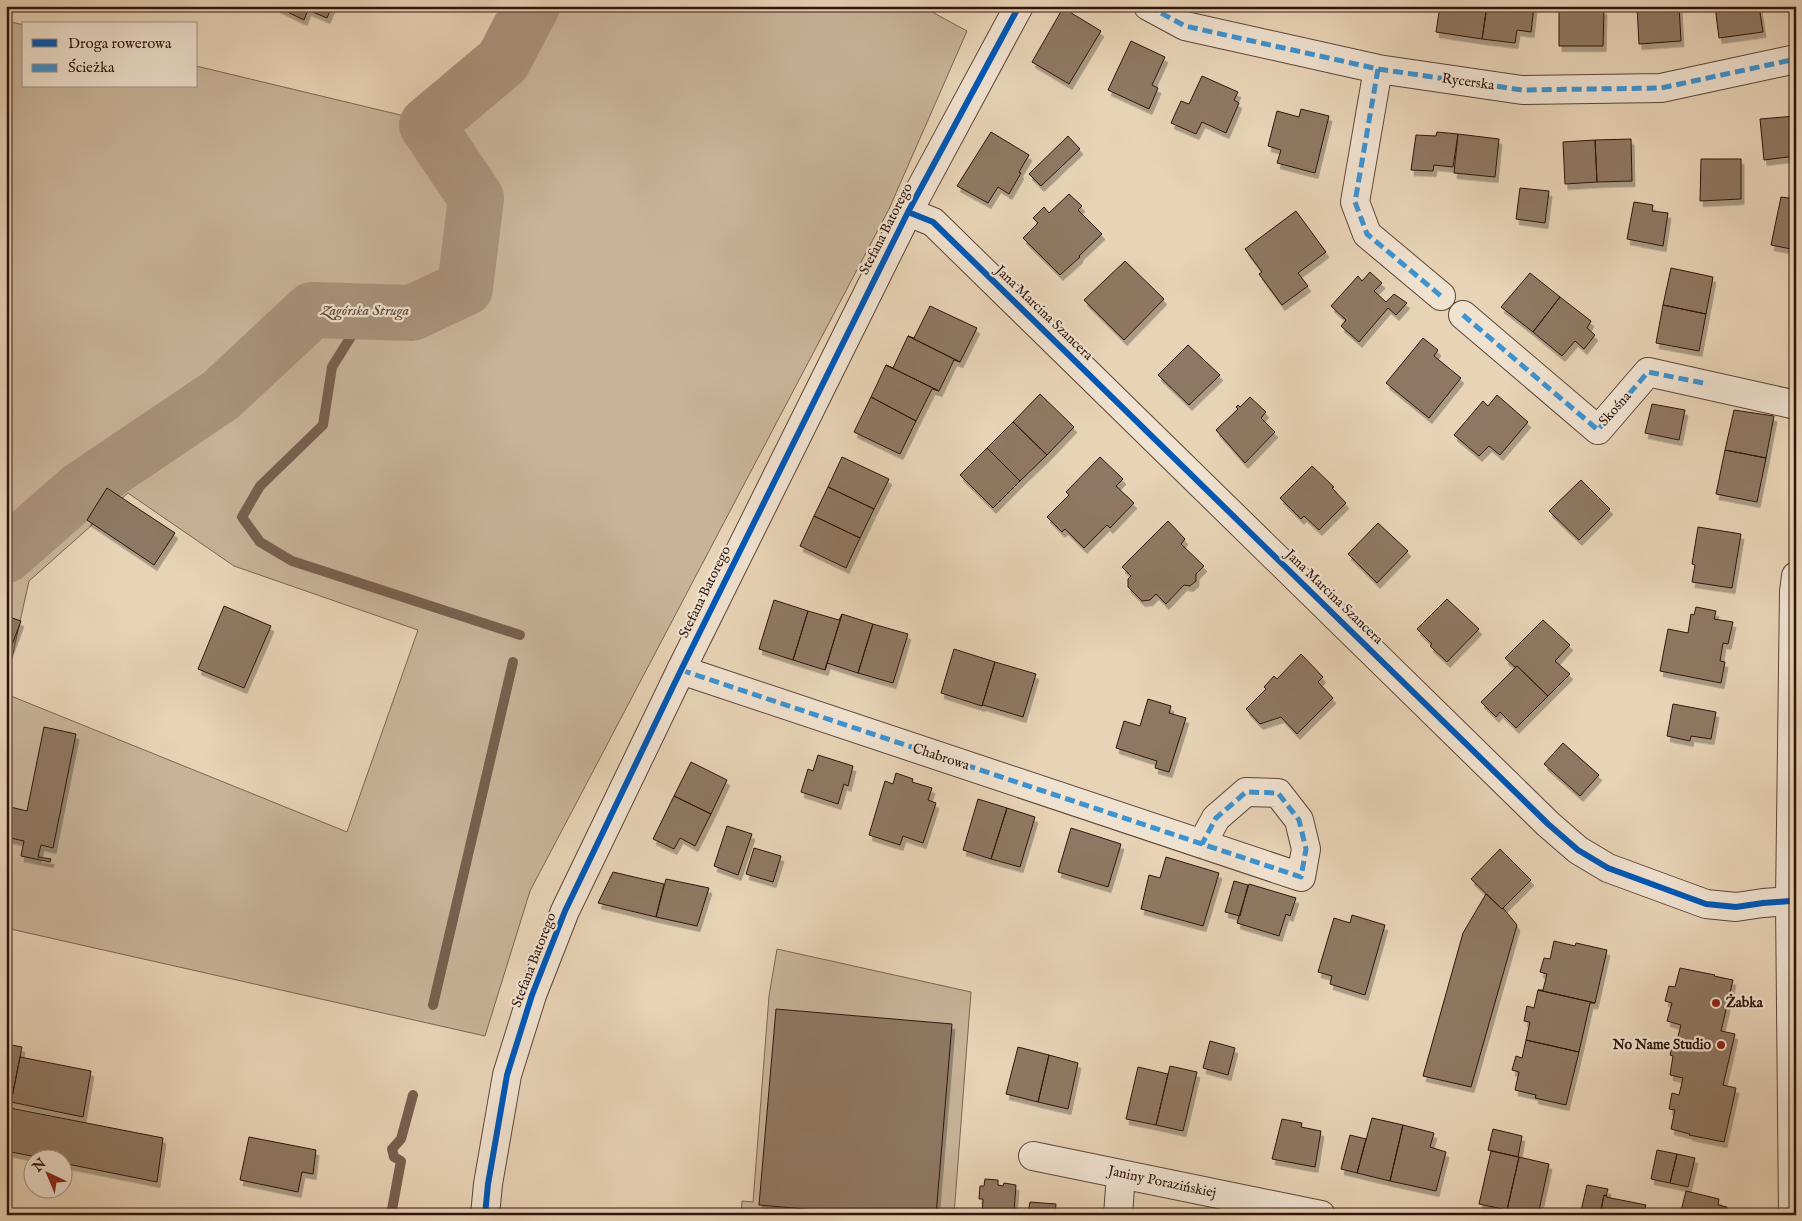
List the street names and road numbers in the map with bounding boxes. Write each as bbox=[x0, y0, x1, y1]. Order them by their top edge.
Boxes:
street label: Rycerska bbox=[1441, 69, 1496, 95]
street label: Stefana Batorego bbox=[855, 180, 917, 278]
street label: Jana Marcina Szancera bbox=[990, 260, 1097, 365]
street label: Skośna bbox=[1595, 387, 1636, 430]
street label: Stefana Batorego bbox=[675, 543, 735, 641]
street label: Jana Marcina Szancera bbox=[1280, 544, 1387, 649]
street label: Chabrowa bbox=[910, 739, 973, 775]
street label: Stefana Batorego bbox=[508, 910, 561, 1010]
street label: Janiny Porazińskiej bbox=[1104, 1161, 1218, 1202]

